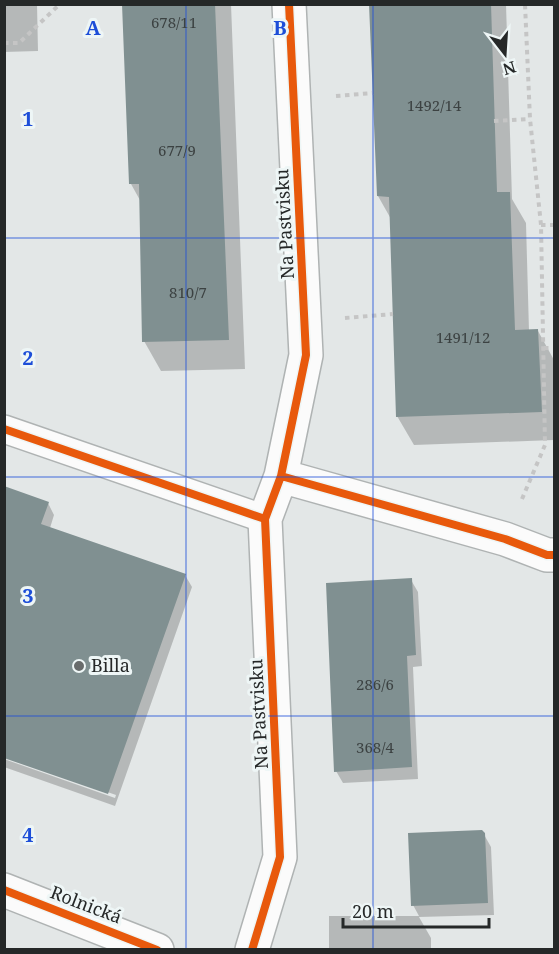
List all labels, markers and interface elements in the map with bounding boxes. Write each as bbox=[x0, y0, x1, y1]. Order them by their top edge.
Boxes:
house number: 678/11 bbox=[151, 12, 197, 32]
text: A bbox=[85, 14, 101, 41]
text: B bbox=[273, 14, 287, 41]
north arrow bbox=[475, 24, 535, 84]
text: N bbox=[500, 56, 519, 81]
house number: 1492/14 bbox=[407, 95, 462, 115]
text: 1 bbox=[22, 105, 34, 132]
house number: 677/9 bbox=[158, 140, 196, 160]
street label: Na Pastvisku bbox=[269, 168, 299, 280]
house number: 810/7 bbox=[169, 282, 207, 302]
house number: 1491/12 bbox=[436, 327, 490, 347]
text: 2 bbox=[22, 344, 34, 371]
text: 3 bbox=[22, 582, 34, 609]
place label: Billa bbox=[91, 653, 130, 677]
street label: Na Pastvisku bbox=[243, 658, 273, 770]
marker: Billa bbox=[72, 659, 86, 673]
house number: 286/6 bbox=[356, 674, 394, 694]
house number: 368/4 bbox=[356, 737, 395, 757]
text: 4 bbox=[22, 821, 34, 848]
street label: Rolnická bbox=[47, 879, 126, 929]
scale bar bbox=[343, 891, 488, 929]
text: 20 m bbox=[352, 899, 394, 923]

